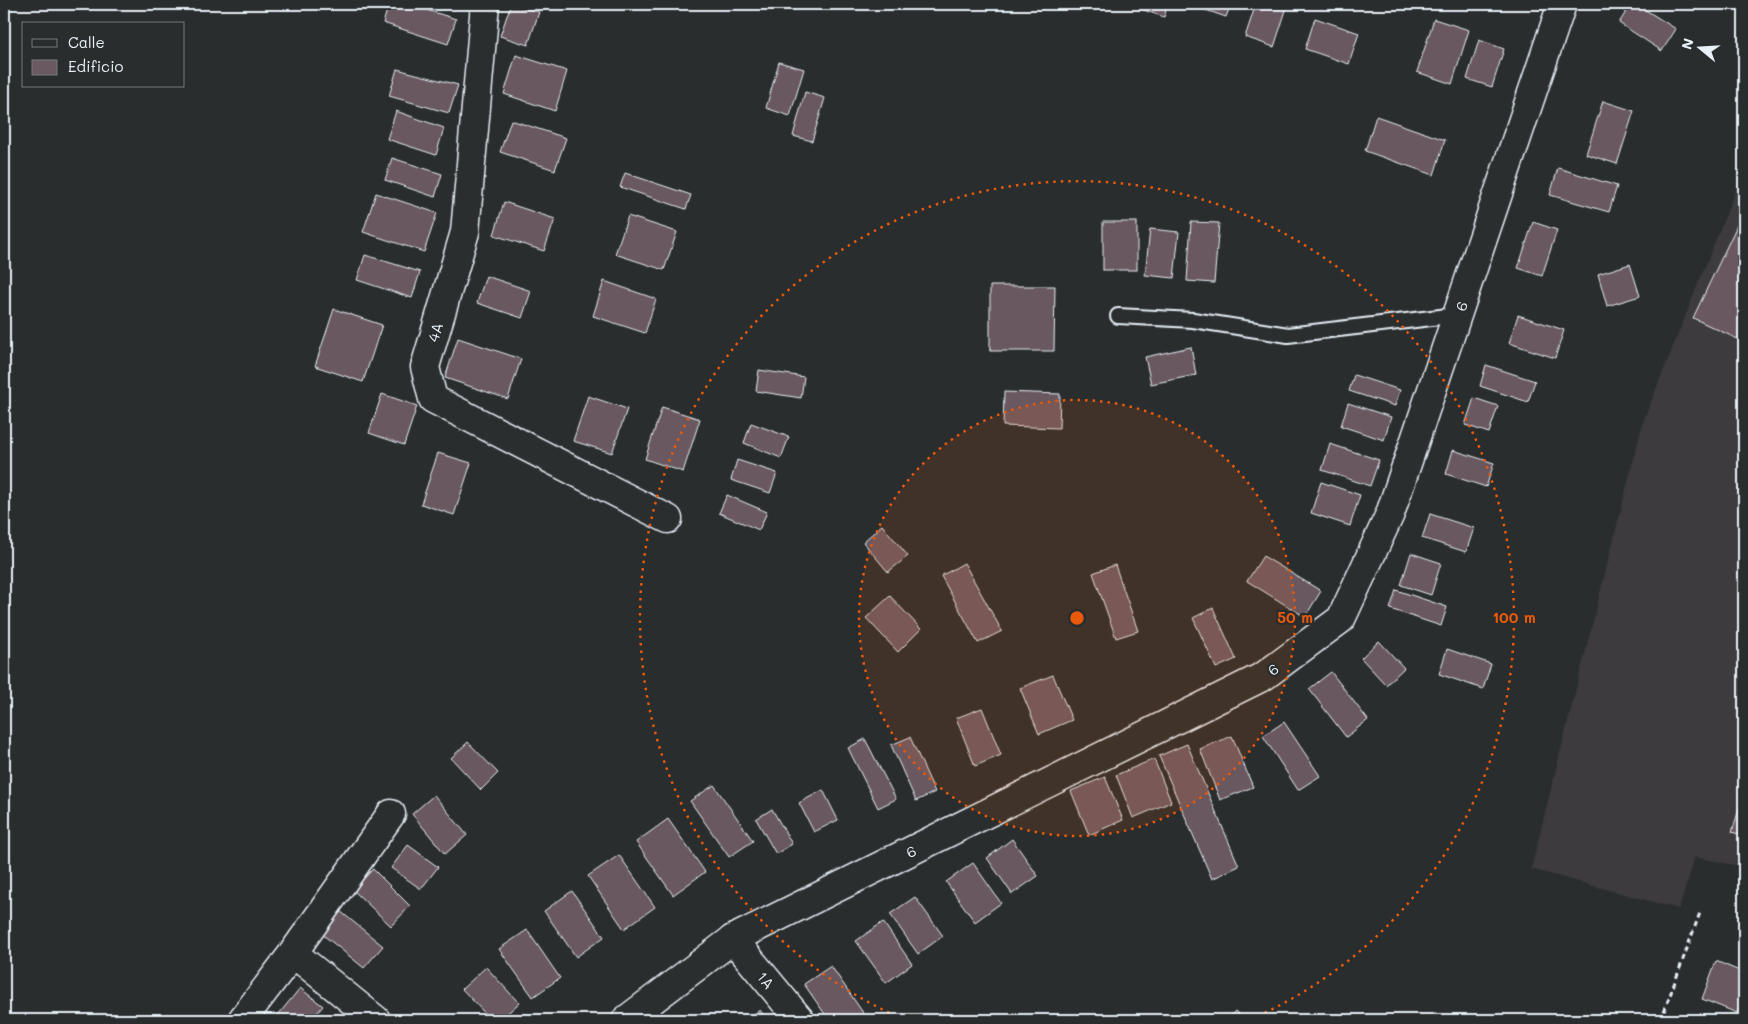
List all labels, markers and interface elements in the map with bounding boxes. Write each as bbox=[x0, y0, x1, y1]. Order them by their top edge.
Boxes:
legend bbox=[22, 22, 185, 88]
north arrow bbox=[1676, 22, 1726, 72]
text: Calle bbox=[68, 32, 105, 52]
text: N bbox=[1676, 36, 1698, 52]
text: Edificio bbox=[68, 56, 124, 76]
street label: 6 bbox=[1450, 298, 1472, 314]
street label: 4A bbox=[423, 320, 447, 344]
text: 50 m bbox=[1277, 607, 1313, 627]
text: 100 m bbox=[1492, 607, 1536, 627]
centre of rings bbox=[1068, 609, 1086, 627]
street label: 6 bbox=[1263, 658, 1283, 680]
street label: 6 bbox=[903, 840, 919, 862]
street label: 1A bbox=[753, 967, 779, 993]

